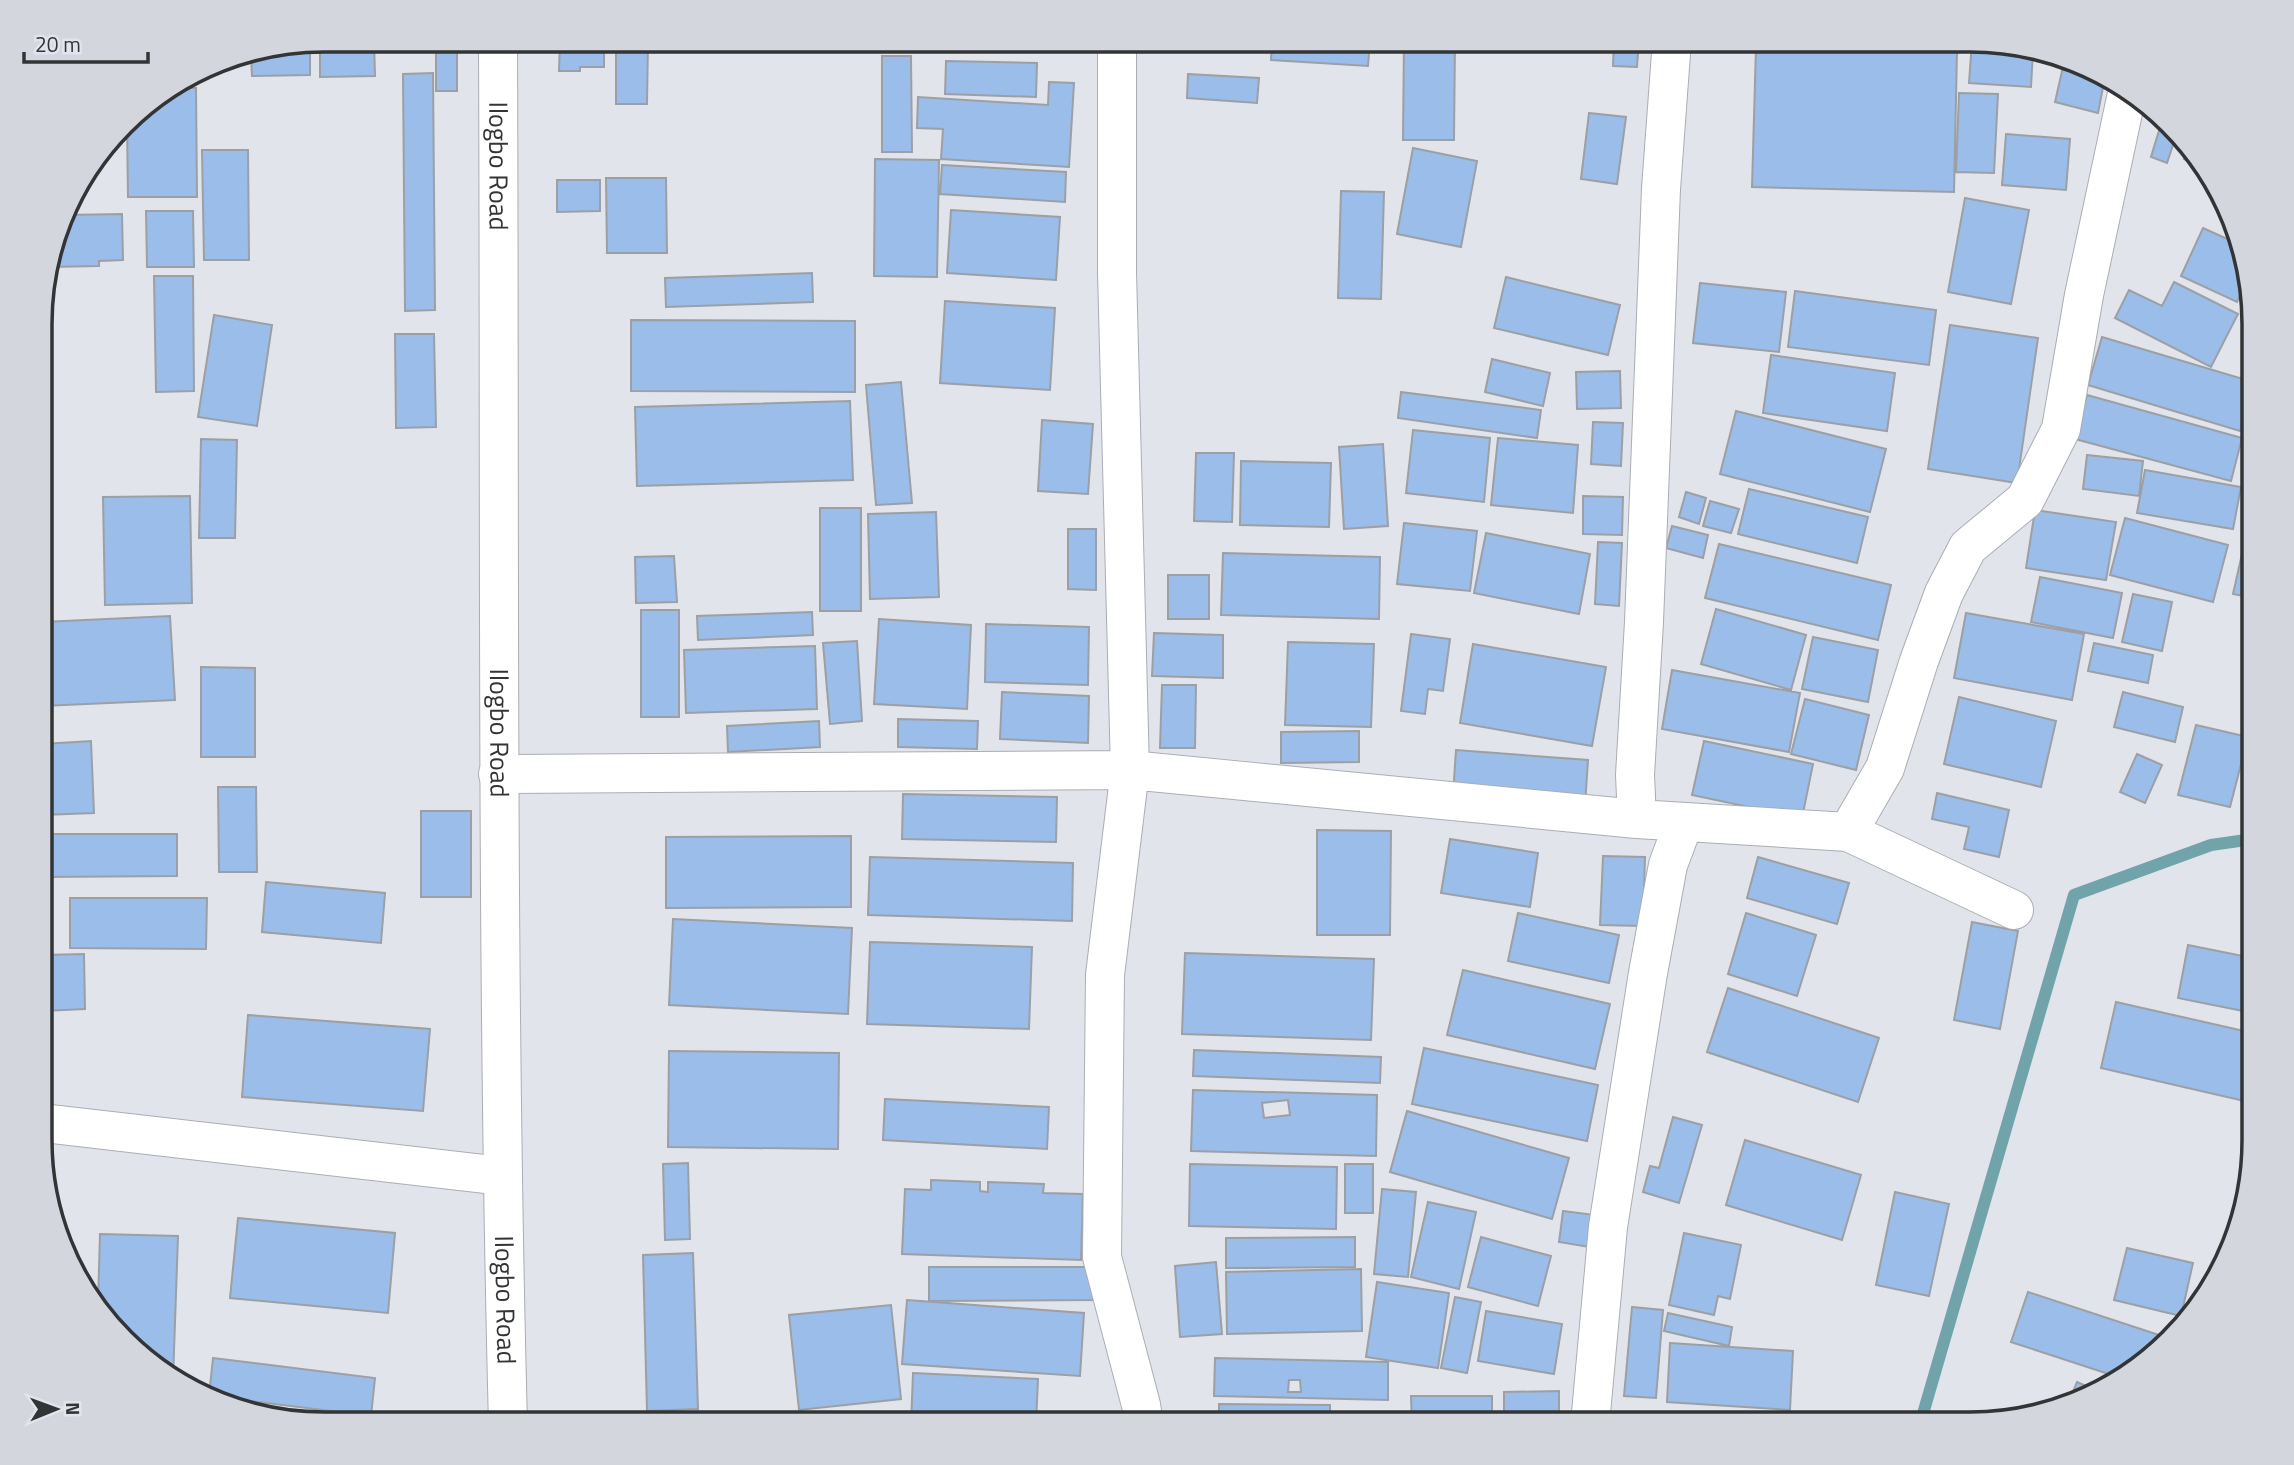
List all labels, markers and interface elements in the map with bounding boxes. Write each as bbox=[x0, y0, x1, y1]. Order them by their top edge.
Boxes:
scale bar bbox=[24, 21, 149, 65]
text: 20 m bbox=[35, 28, 81, 60]
street label: Ilogbo Road bbox=[479, 101, 519, 231]
street label: Ilogbo Road bbox=[480, 668, 519, 798]
street label: Ilogbo Road bbox=[485, 1235, 527, 1365]
north arrow bbox=[21, 1374, 91, 1444]
text: N bbox=[59, 1402, 88, 1416]

